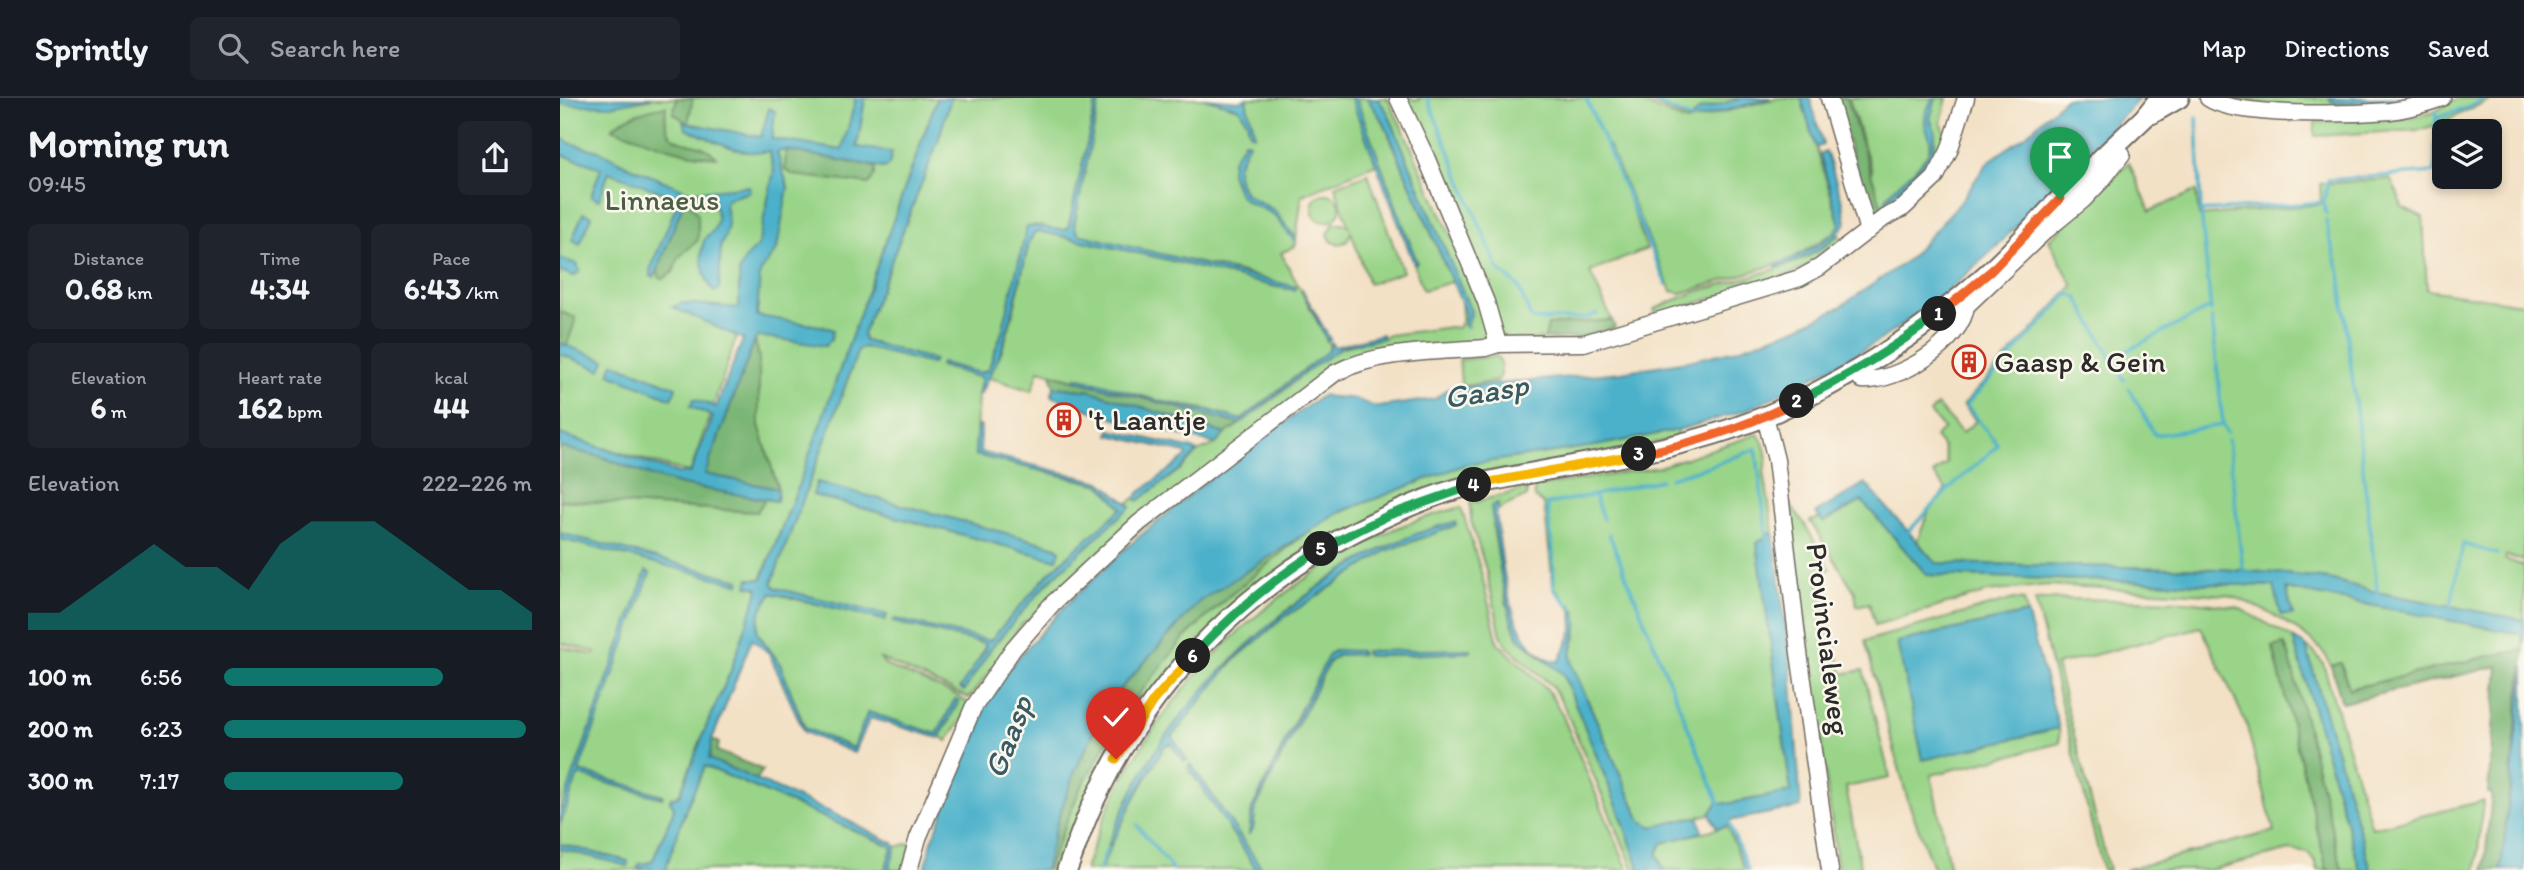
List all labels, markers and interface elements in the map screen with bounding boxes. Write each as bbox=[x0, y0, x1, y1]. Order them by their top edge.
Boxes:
search box bbox=[190, 17, 680, 80]
text: Sprintly bbox=[35, 29, 148, 68]
icon: search bbox=[214, 29, 252, 67]
text: Search here bbox=[270, 32, 400, 64]
text: Map bbox=[2202, 34, 2246, 63]
text: Directions bbox=[2284, 34, 2390, 63]
text: Saved bbox=[2428, 34, 2489, 63]
map controls bbox=[2432, 119, 2502, 189]
button: layers bbox=[2432, 119, 2502, 189]
text: Morning run bbox=[28, 121, 229, 167]
button: share bbox=[458, 121, 532, 195]
pin bbox=[2030, 127, 2090, 199]
icon: arrive bbox=[2041, 138, 2079, 176]
text: 09:45 bbox=[28, 170, 86, 198]
park label: Linnaeus bbox=[604, 181, 720, 218]
text: Distance bbox=[73, 247, 144, 270]
text: Time bbox=[260, 247, 300, 270]
text: Pace bbox=[432, 247, 470, 270]
text: 0.68 bbox=[65, 270, 123, 307]
text: 4:34 bbox=[250, 270, 310, 307]
text: 6:43 bbox=[404, 270, 461, 307]
text: km bbox=[123, 281, 152, 304]
text: /km bbox=[461, 281, 499, 304]
pin: 1 bbox=[1922, 296, 1956, 332]
text: 1 bbox=[1934, 302, 1943, 325]
building icon: Gaasp & Gein bbox=[1950, 343, 1988, 381]
place label: Gaasp & Gein bbox=[1994, 343, 2166, 380]
water label: Gaasp bbox=[1441, 365, 1532, 416]
text: Elevation bbox=[71, 366, 146, 389]
text: Heart rate bbox=[238, 366, 322, 389]
text: kcal bbox=[434, 366, 468, 389]
pin: 2 bbox=[1780, 384, 1814, 418]
text: 6 bbox=[91, 389, 106, 426]
text: 162 bbox=[237, 389, 283, 426]
text: 44 bbox=[433, 389, 469, 426]
text: 2 bbox=[1792, 389, 1802, 412]
text: m bbox=[106, 400, 127, 423]
text: bpm bbox=[283, 400, 323, 423]
building icon: 't Laantje bbox=[1045, 401, 1083, 439]
place label: 't Laantje bbox=[1088, 401, 1206, 438]
pin: 3 bbox=[1622, 436, 1656, 472]
text: 3 bbox=[1633, 442, 1644, 465]
pin: 4 bbox=[1457, 468, 1492, 502]
text: Elevation bbox=[28, 469, 119, 497]
text: 222–226 m bbox=[422, 469, 532, 497]
text: 4 bbox=[1468, 473, 1479, 496]
pin: 5 bbox=[1304, 532, 1338, 566]
text: 5 bbox=[1316, 537, 1325, 560]
street label: Provincialeweg bbox=[1798, 541, 1859, 738]
pin: 6 bbox=[1176, 638, 1210, 674]
text: 6 bbox=[1187, 644, 1198, 667]
text: 100 m bbox=[28, 663, 92, 691]
text: 6:56 bbox=[140, 663, 182, 691]
pin bbox=[1086, 687, 1146, 759]
water label: Gaasp bbox=[975, 690, 1041, 783]
icon: check bbox=[1097, 698, 1135, 736]
text: 200 m bbox=[28, 715, 93, 743]
text: 6:23 bbox=[140, 715, 182, 743]
text: 300 m bbox=[28, 767, 93, 795]
text: 7:17 bbox=[140, 767, 179, 795]

